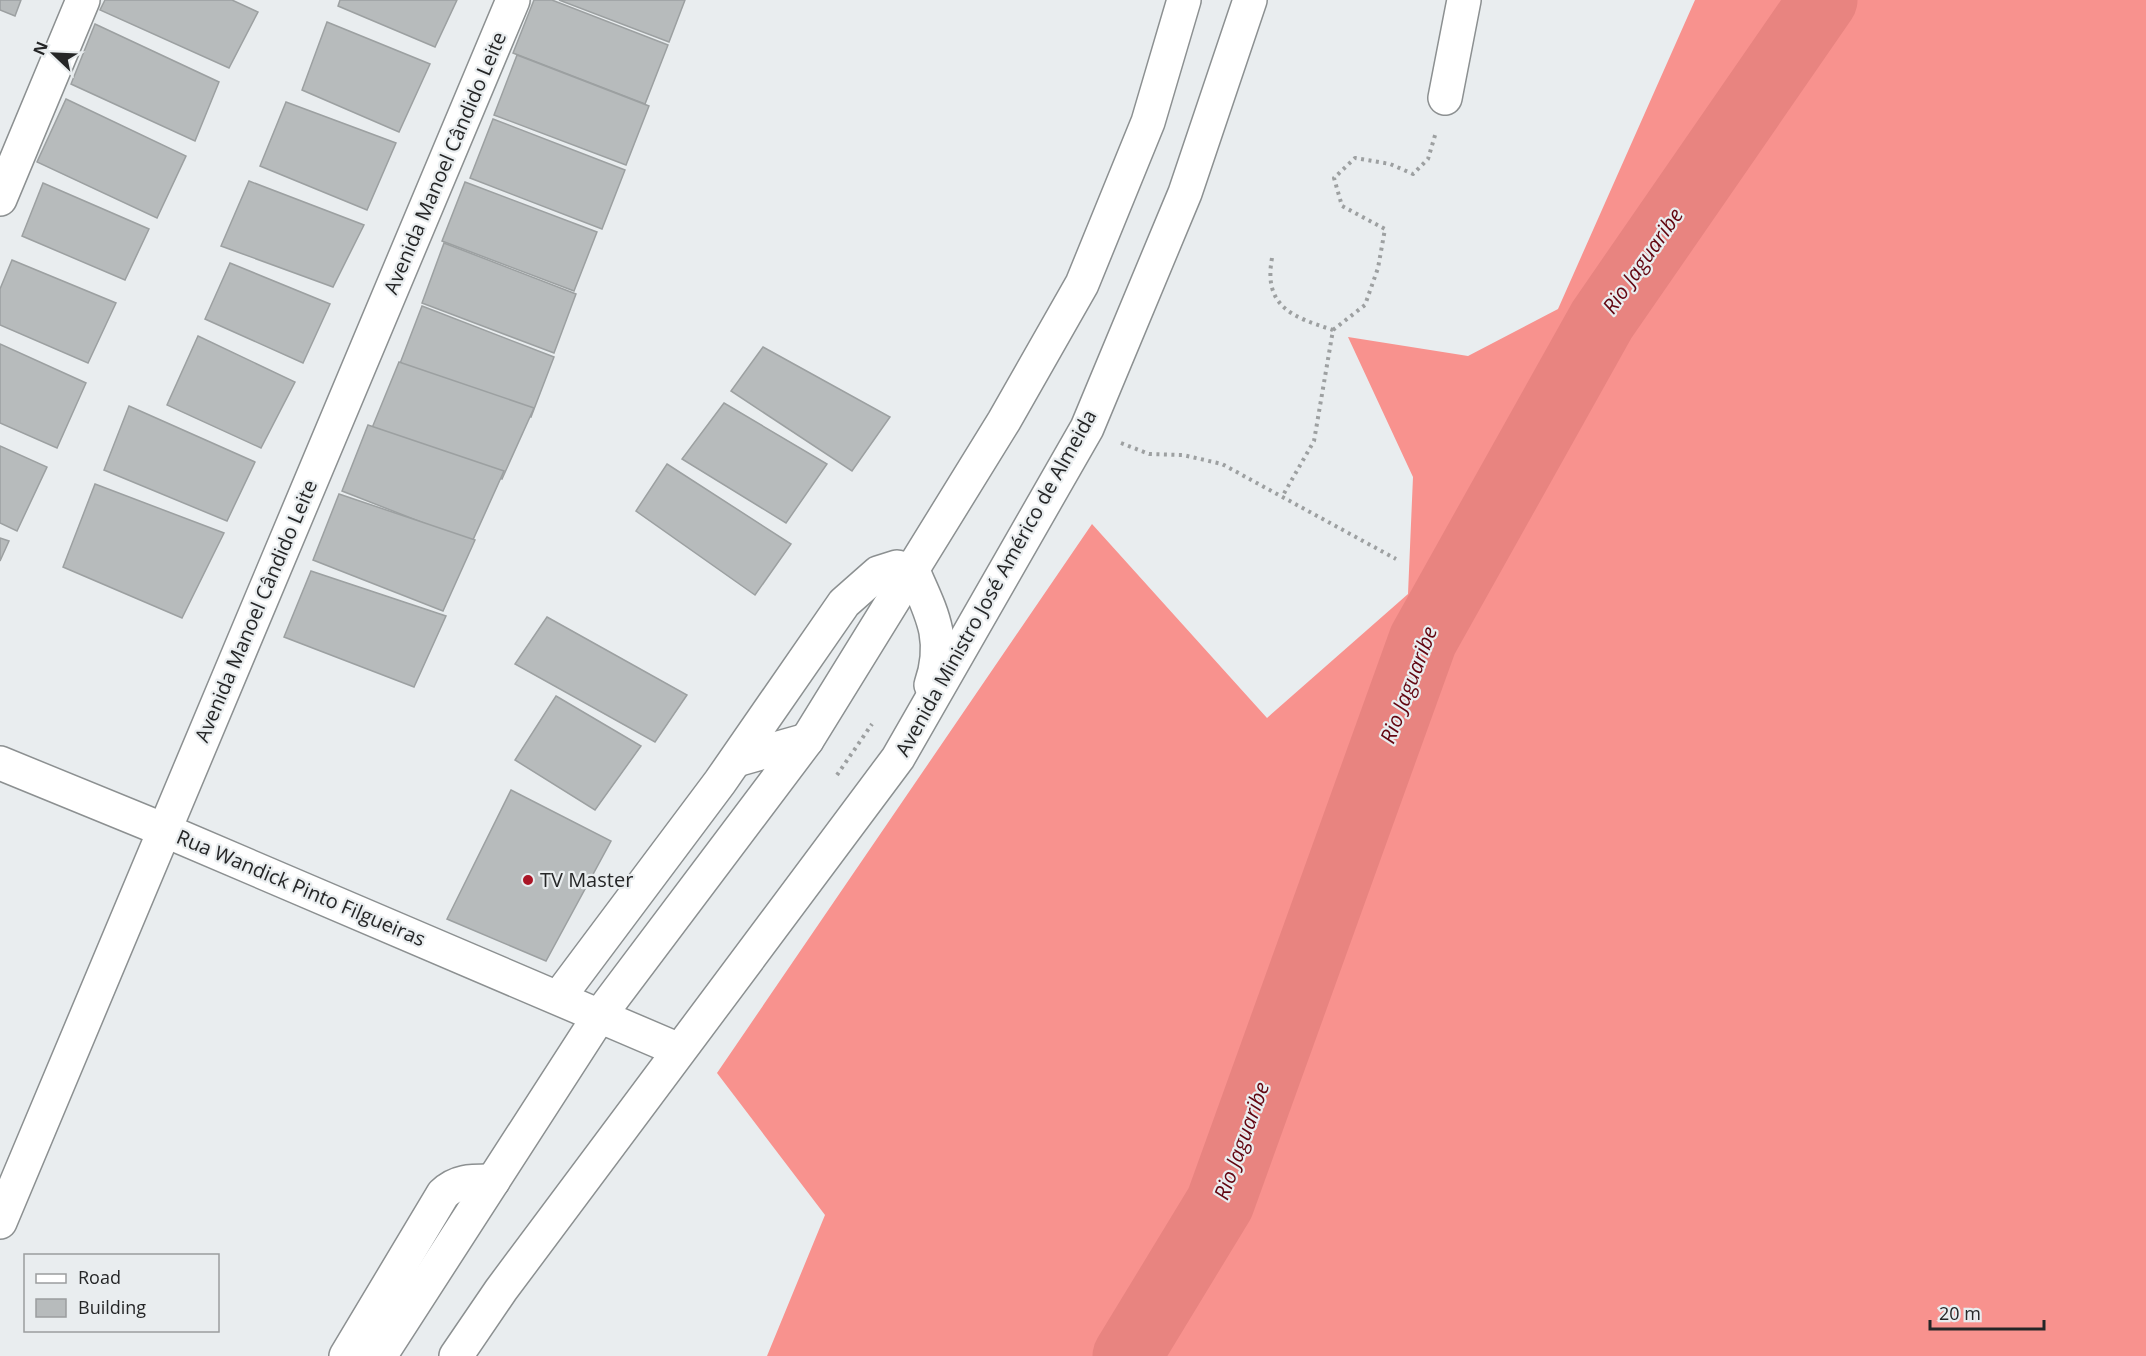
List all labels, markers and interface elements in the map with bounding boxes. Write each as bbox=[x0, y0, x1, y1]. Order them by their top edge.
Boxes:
north arrow bbox=[24, 24, 84, 84]
street label: Avenida Manoel Cândido Leite bbox=[377, 28, 512, 298]
text: N bbox=[28, 38, 53, 58]
water label: Rio Jaguaribe bbox=[1595, 202, 1689, 319]
street label: Avenida Ministro José Américo de Almeida bbox=[889, 405, 1102, 761]
street label: Avenida Manoel Cândido Leite bbox=[188, 476, 323, 746]
water label: Rio Jaguaribe bbox=[1373, 622, 1443, 747]
street label: Rua Wandick Pinto Filgueiras bbox=[173, 823, 430, 952]
place label: TV Master bbox=[540, 866, 633, 893]
marker: TV Master bbox=[521, 873, 535, 887]
water label: Rio Jaguaribe bbox=[1207, 1078, 1275, 1203]
legend bbox=[24, 1254, 219, 1332]
text: Road bbox=[78, 1265, 121, 1289]
scale bar bbox=[1930, 1293, 2044, 1331]
text: Building bbox=[78, 1295, 146, 1319]
text: 20 m bbox=[1939, 1301, 1981, 1325]

